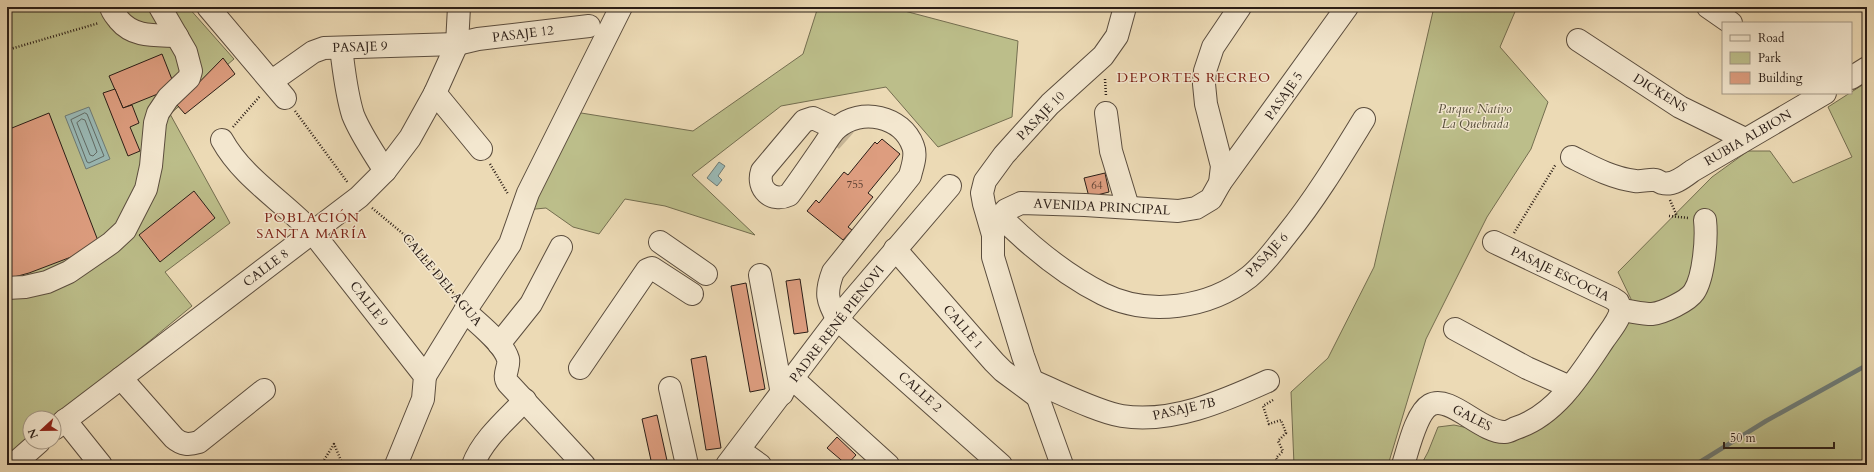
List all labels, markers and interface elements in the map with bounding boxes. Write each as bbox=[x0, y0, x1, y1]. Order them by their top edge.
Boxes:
street label: PASAJE 12 bbox=[491, 21, 555, 47]
legend bbox=[1722, 22, 1852, 94]
text: Road bbox=[1758, 30, 1785, 46]
street label: PASAJE 9 bbox=[332, 37, 388, 57]
text: Park bbox=[1758, 50, 1782, 66]
district label: DEPORTES RECREO bbox=[1117, 68, 1271, 87]
street label: PASAJE 5 bbox=[1261, 68, 1307, 124]
street label: DICKENS bbox=[1630, 69, 1690, 117]
text: Building bbox=[1758, 70, 1803, 86]
street label: PASAJE 10 bbox=[1013, 87, 1069, 145]
park label: Parque Nativo La Quebrada bbox=[1438, 100, 1512, 133]
street label: RUBIA ALBION bbox=[1701, 106, 1795, 170]
house number: 755 bbox=[847, 177, 863, 192]
house number: 64 bbox=[1091, 178, 1103, 193]
street label: AVENIDA PRINCIPAL bbox=[1033, 194, 1171, 220]
district label: POBLACIÓN SANTA MARÍA bbox=[256, 208, 368, 243]
street label: PASAJE 6 bbox=[1242, 228, 1293, 281]
street label: CALLE DEL AGUA bbox=[398, 230, 487, 331]
street label: PASAJE ESCOCIA bbox=[1508, 242, 1613, 306]
street label: CALLE 8 bbox=[239, 245, 293, 291]
street label: PADRE RENÉ PIENOVI bbox=[786, 262, 888, 386]
street label: CALLE 9 bbox=[346, 278, 393, 331]
street label: CALLE 1 bbox=[939, 301, 987, 353]
street label: CALLE 2 bbox=[894, 368, 946, 417]
street label: PASAJE 7B bbox=[1151, 393, 1217, 425]
street label: GALES bbox=[1449, 400, 1495, 436]
north arrow bbox=[22, 410, 62, 450]
scale bar bbox=[1724, 424, 1834, 450]
text: N bbox=[24, 426, 42, 441]
text: 50 m bbox=[1730, 430, 1757, 446]

